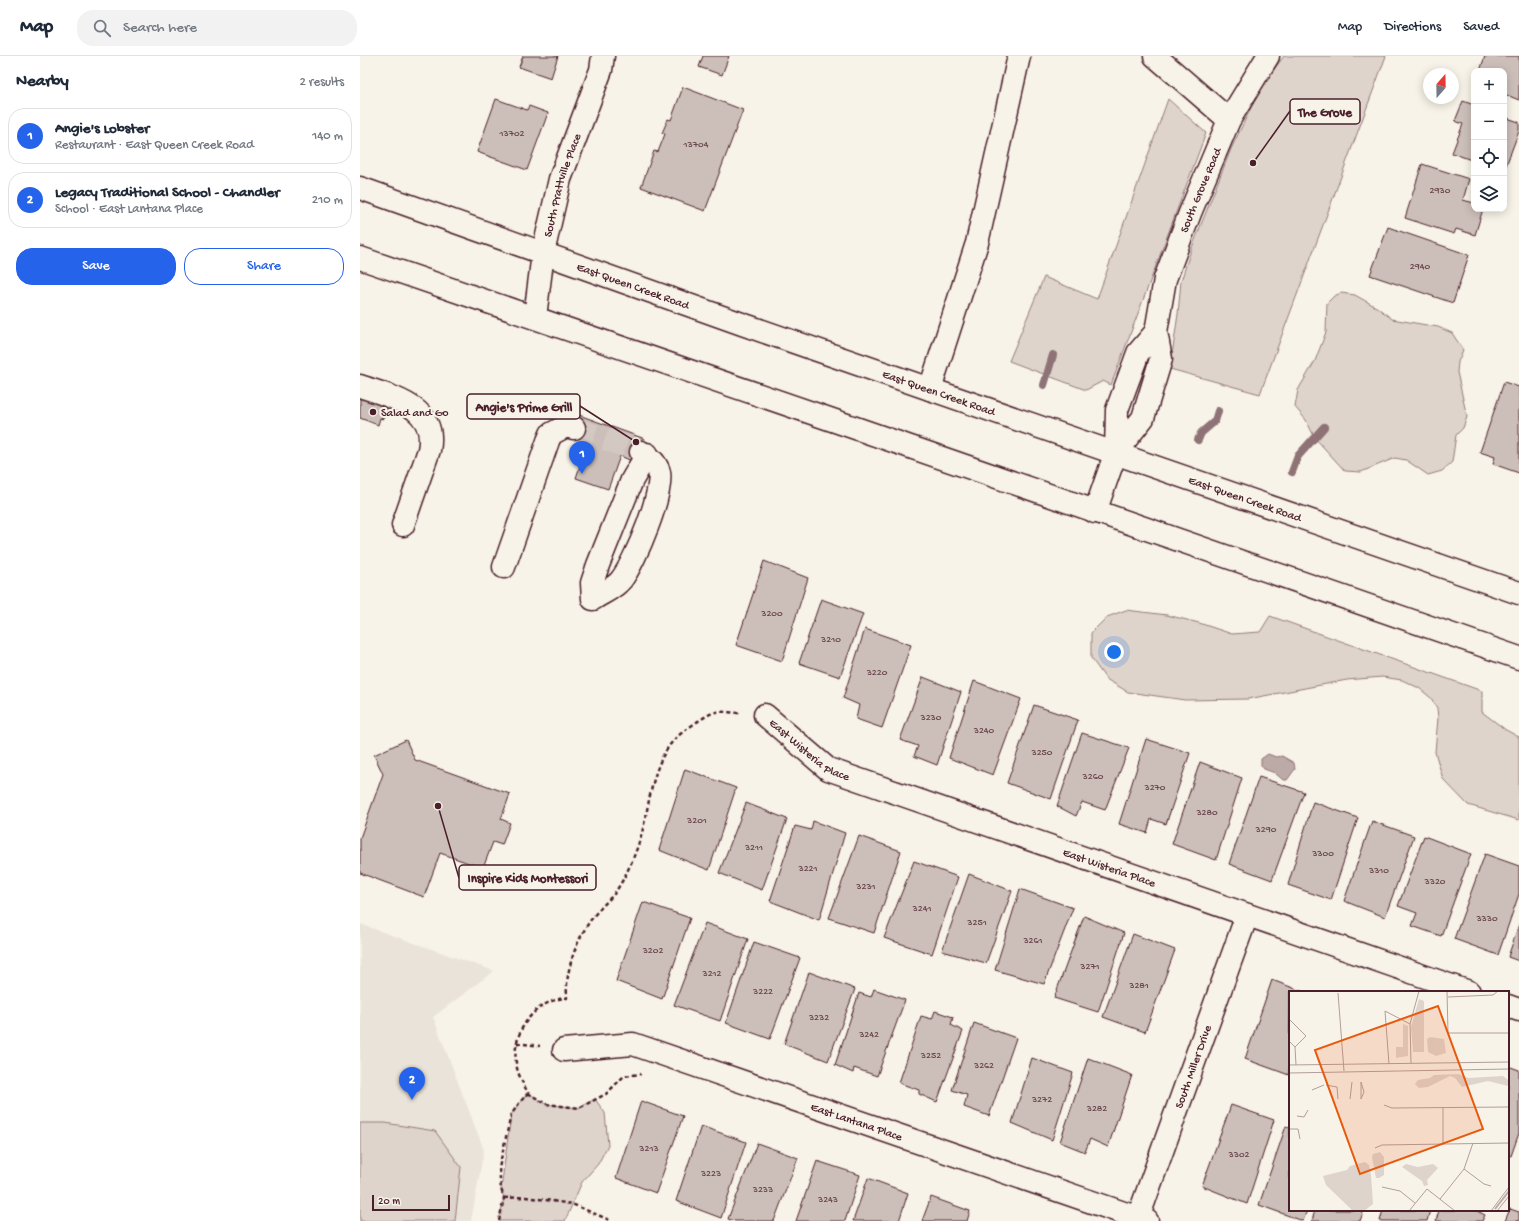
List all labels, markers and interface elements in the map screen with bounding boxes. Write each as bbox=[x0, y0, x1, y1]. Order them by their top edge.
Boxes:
search box bbox=[77, 10, 357, 46]
text: Map bbox=[20, 16, 53, 39]
icon: search bbox=[91, 17, 113, 39]
text: Search here bbox=[123, 19, 197, 37]
text: Map bbox=[1338, 19, 1362, 36]
text: Directions bbox=[1384, 19, 1441, 36]
text: Saved bbox=[1463, 19, 1499, 36]
north arrow bbox=[1423, 68, 1459, 104]
map controls bbox=[1471, 68, 1507, 212]
button: + bbox=[1471, 68, 1507, 104]
text: Nearby bbox=[16, 72, 69, 92]
text: 2 results bbox=[299, 75, 344, 90]
callout: The Grove bbox=[1290, 99, 1360, 124]
button: − bbox=[1471, 104, 1507, 140]
text: The Grove bbox=[1297, 106, 1353, 121]
text: Angie's Lobster bbox=[55, 120, 149, 138]
house number: 13702 bbox=[498, 128, 525, 140]
text: 1 bbox=[27, 129, 33, 144]
text: 140 m bbox=[312, 129, 343, 144]
street label: South Prattville Place bbox=[542, 131, 586, 239]
text: Restaurant · East Queen Creek Road bbox=[55, 138, 254, 153]
house number: 13704 bbox=[683, 139, 709, 151]
button: locate bbox=[1471, 140, 1507, 176]
street label: South Grove Road bbox=[1178, 145, 1226, 235]
button: layers bbox=[1471, 176, 1507, 212]
text: Legacy Traditional School - Chandler bbox=[55, 184, 280, 202]
house number: 2930 bbox=[1430, 185, 1451, 197]
text: 2 bbox=[27, 193, 33, 208]
text: 210 m bbox=[312, 193, 343, 208]
text: School · East Lantana Place bbox=[55, 202, 203, 217]
button: Save bbox=[16, 248, 176, 285]
button: Share bbox=[184, 248, 344, 285]
street label: East Queen Creek Road bbox=[574, 261, 692, 314]
house number: 2940 bbox=[1410, 261, 1430, 273]
street label: East Queen Creek Road bbox=[880, 368, 998, 420]
callout: Angie's Prime Grill bbox=[467, 394, 580, 419]
text: Angie's Prime Grill bbox=[475, 401, 573, 416]
marker: Salad and Go bbox=[368, 407, 378, 417]
place label: Salad and Go bbox=[381, 407, 448, 421]
pin: 1 bbox=[569, 441, 595, 474]
street label: East Queen Creek Road bbox=[1186, 474, 1304, 526]
house number: 3200 bbox=[760, 608, 783, 620]
house number: 3210 bbox=[820, 634, 841, 646]
your location bbox=[1104, 642, 1124, 662]
house number: 3220 bbox=[866, 667, 888, 679]
house number: 3230 bbox=[920, 712, 942, 724]
street label: East Wisteria Place bbox=[765, 717, 852, 785]
house number: 3240 bbox=[973, 725, 995, 737]
house number: 3250 bbox=[1030, 747, 1053, 759]
house number: 3260 bbox=[1082, 771, 1104, 783]
house number: 3270 bbox=[1144, 782, 1166, 794]
house number: 3280 bbox=[1195, 807, 1218, 819]
house number: 3201 bbox=[686, 815, 707, 827]
house number: 3290 bbox=[1255, 824, 1277, 836]
house number: 3211 bbox=[744, 842, 763, 854]
street label: East Wisteria Place bbox=[1061, 846, 1158, 892]
house number: 3300 bbox=[1311, 848, 1334, 860]
house number: 3221 bbox=[797, 863, 818, 875]
callout: Inspire Kids Montessori bbox=[459, 865, 596, 890]
house number: 3310 bbox=[1368, 865, 1389, 877]
text: Inspire Kids Montessori bbox=[468, 872, 589, 888]
house number: 3320 bbox=[1424, 876, 1446, 888]
house number: 3231 bbox=[855, 881, 876, 893]
house number: 3241 bbox=[912, 903, 931, 915]
house number: 3330 bbox=[1475, 913, 1498, 925]
house number: 3251 bbox=[966, 917, 987, 929]
house number: 3261 bbox=[1022, 935, 1043, 947]
house number: 3202 bbox=[642, 945, 663, 957]
house number: 3271 bbox=[1079, 961, 1100, 973]
house number: 3212 bbox=[701, 968, 722, 980]
house number: 3281 bbox=[1128, 980, 1149, 992]
house number: 3222 bbox=[752, 986, 773, 998]
inset map bbox=[1289, 991, 1509, 1211]
house number: 3232 bbox=[808, 1012, 829, 1024]
street label: South Miller Drive bbox=[1173, 1023, 1216, 1111]
house number: 3242 bbox=[858, 1029, 879, 1041]
house number: 3252 bbox=[920, 1050, 941, 1062]
house number: 3262 bbox=[973, 1060, 994, 1072]
pin: 2 bbox=[399, 1067, 425, 1100]
house number: 3272 bbox=[1031, 1094, 1052, 1106]
street label: East Lantana Place bbox=[808, 1101, 905, 1146]
house number: 3282 bbox=[1086, 1103, 1107, 1115]
house number: 3213 bbox=[638, 1143, 659, 1155]
house number: 3302 bbox=[1228, 1149, 1250, 1161]
house number: 3223 bbox=[700, 1168, 721, 1180]
house number: 3233 bbox=[752, 1184, 773, 1196]
scale bar bbox=[372, 1193, 450, 1212]
house number: 3243 bbox=[817, 1194, 838, 1206]
text: 20 m bbox=[378, 1196, 400, 1208]

